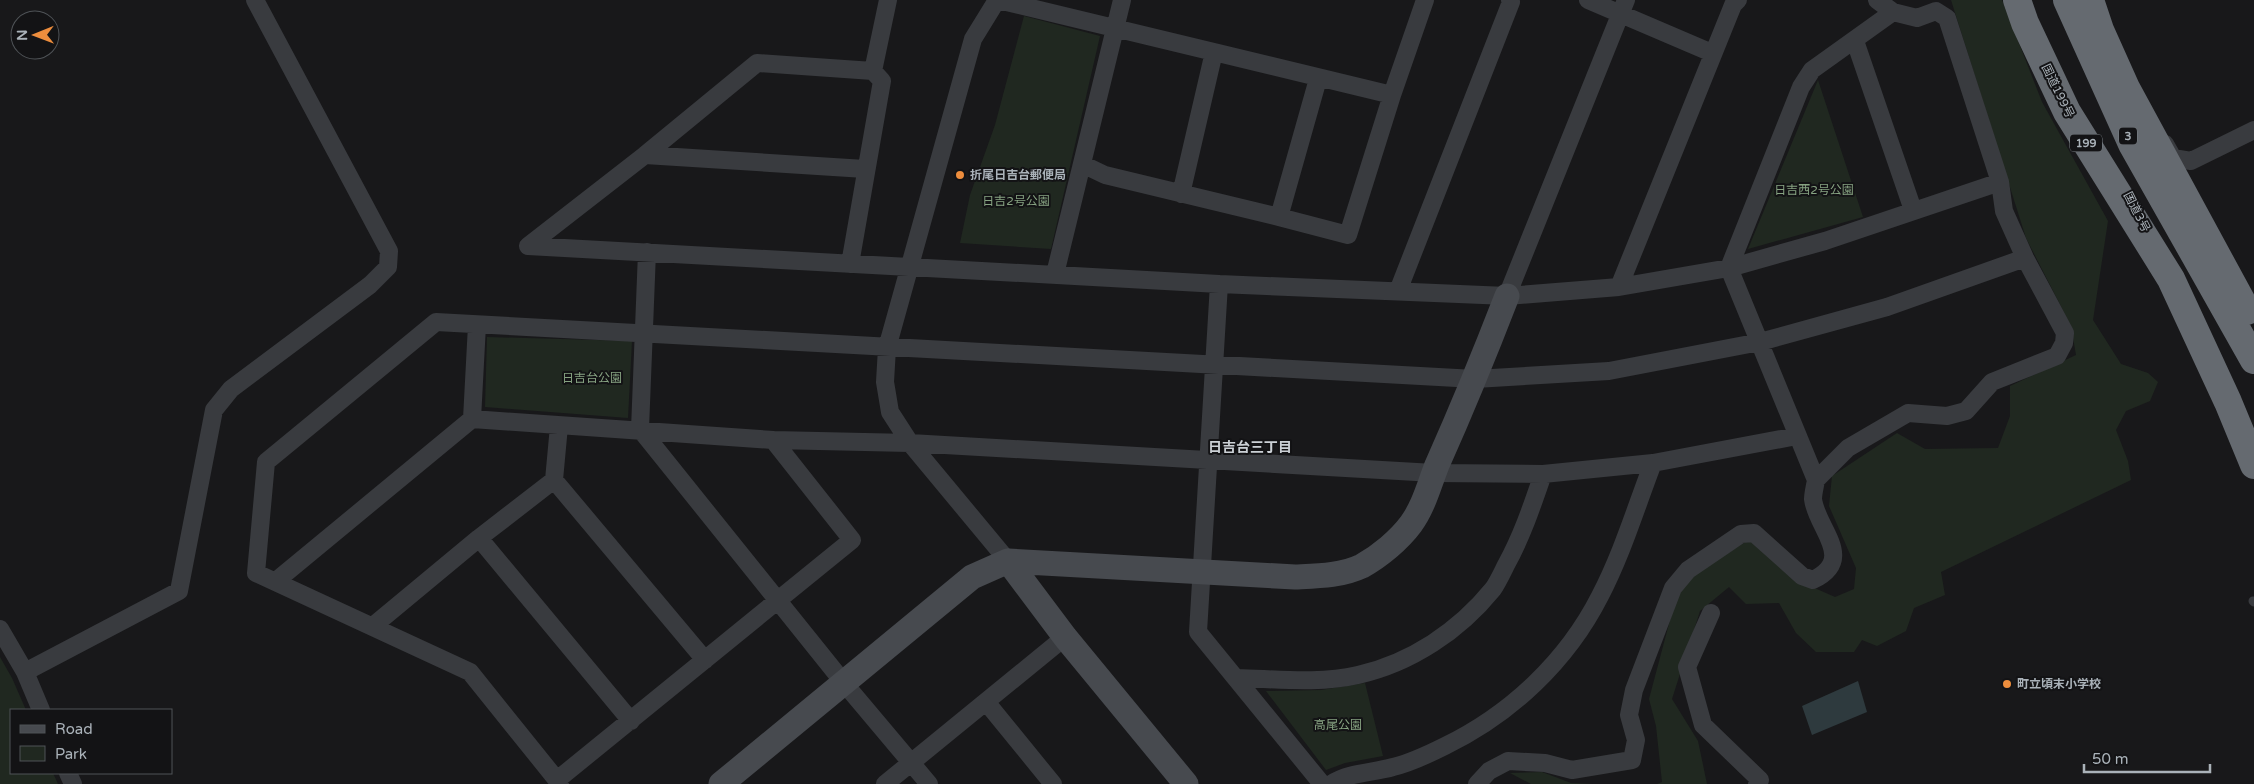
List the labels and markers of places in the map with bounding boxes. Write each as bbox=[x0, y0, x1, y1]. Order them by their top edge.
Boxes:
place label: 折尾日吉台郵便局 bbox=[970, 168, 1066, 182]
marker: 折尾日吉台郵便局 bbox=[954, 169, 966, 181]
place label: 町立頃末小学校 bbox=[2017, 677, 2101, 691]
marker: 町立頃末小学校 bbox=[2001, 678, 2013, 690]

